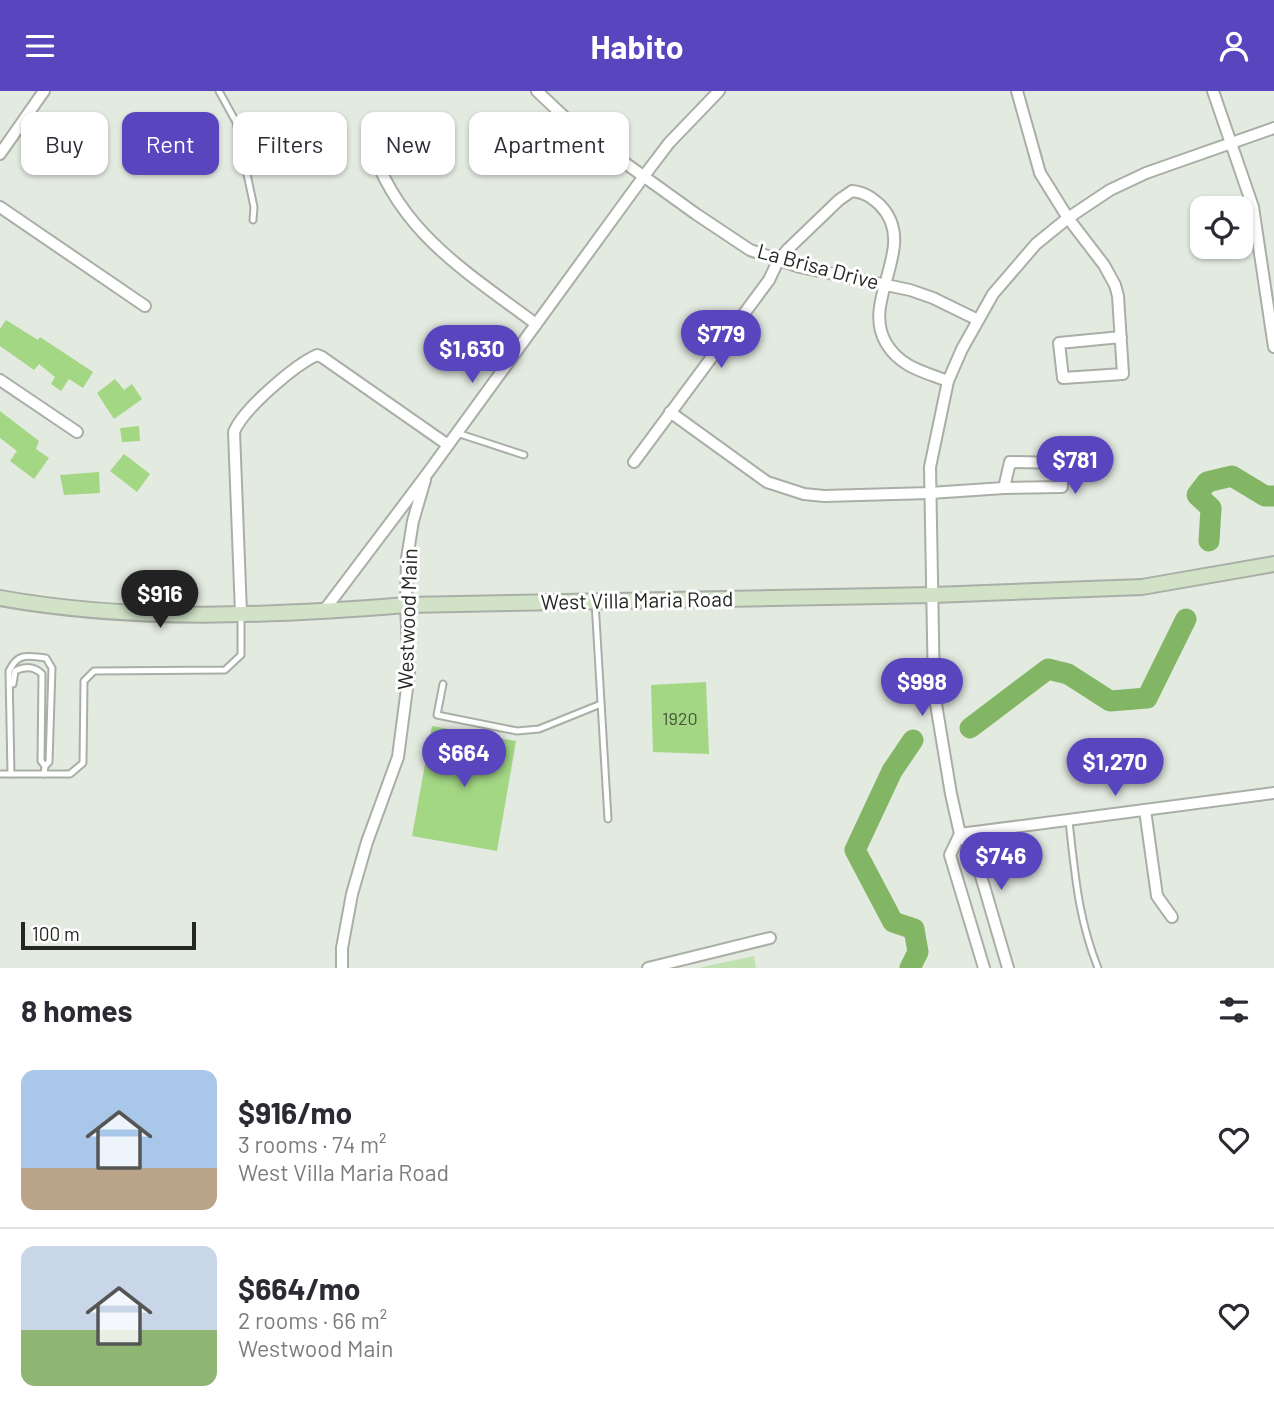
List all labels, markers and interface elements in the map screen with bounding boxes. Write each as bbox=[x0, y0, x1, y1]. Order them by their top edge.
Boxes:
icon: menu bbox=[21, 27, 59, 65]
text: Habito bbox=[590, 27, 684, 65]
icon: person bbox=[1215, 27, 1253, 65]
chip: Buy bbox=[21, 112, 108, 175]
chip: Rent bbox=[122, 112, 219, 175]
chip: Filters bbox=[233, 112, 347, 175]
chip: New bbox=[361, 112, 455, 175]
chip: Apartment bbox=[469, 112, 629, 175]
map controls bbox=[1190, 196, 1253, 259]
button: locate bbox=[1190, 196, 1253, 259]
street label: La Brisa Drive bbox=[755, 237, 882, 294]
pin: $779 bbox=[680, 310, 762, 370]
text: $779 bbox=[697, 319, 745, 347]
pin: $1,630 bbox=[415, 325, 529, 385]
text: $1,630 bbox=[439, 334, 505, 362]
pin: $781 bbox=[1034, 437, 1116, 496]
text: $781 bbox=[1053, 445, 1097, 473]
street label: Westwood Main bbox=[392, 548, 421, 690]
pin: $916 bbox=[119, 571, 201, 630]
text: $916 bbox=[137, 579, 183, 607]
street label: West Villa Maria Road bbox=[540, 585, 734, 614]
pin: $998 bbox=[881, 659, 963, 718]
text: $998 bbox=[897, 667, 947, 695]
house number: 1920 bbox=[662, 707, 698, 729]
pin: $664 bbox=[423, 729, 505, 789]
text: $664 bbox=[438, 738, 490, 766]
pin: $1,270 bbox=[1058, 739, 1172, 798]
text: $1,270 bbox=[1083, 747, 1147, 775]
pin: $746 bbox=[960, 833, 1042, 892]
text: $746 bbox=[976, 841, 1026, 869]
scale bar bbox=[21, 919, 196, 951]
text: 100 m bbox=[32, 922, 80, 945]
icon: filters bbox=[1215, 991, 1253, 1029]
text: 8 homes bbox=[21, 992, 132, 1028]
text: $916/mo bbox=[238, 1094, 352, 1130]
icon: home bbox=[77, 1098, 161, 1182]
icon: heart bbox=[1215, 1121, 1253, 1159]
text: 3 rooms · 74 m² bbox=[238, 1130, 387, 1158]
text: West Villa Maria Road bbox=[238, 1158, 449, 1186]
text: $664/mo bbox=[238, 1270, 361, 1306]
icon: home bbox=[77, 1274, 161, 1358]
icon: heart bbox=[1215, 1297, 1253, 1335]
text: 2 rooms · 66 m² bbox=[238, 1306, 387, 1334]
text: Westwood Main bbox=[238, 1334, 393, 1362]

